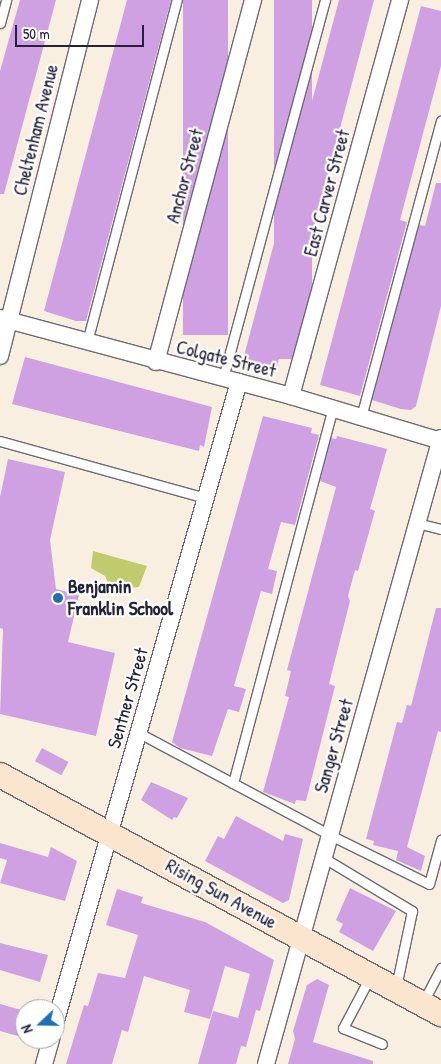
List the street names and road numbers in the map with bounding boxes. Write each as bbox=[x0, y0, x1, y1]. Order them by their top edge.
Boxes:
street label: Cheltenham Avenue bbox=[9, 62, 63, 198]
street label: Anchor Street bbox=[161, 126, 209, 226]
street label: East Carver Street bbox=[299, 127, 355, 259]
street label: Colgate Street bbox=[174, 336, 278, 382]
street label: Sentner Street bbox=[103, 645, 153, 751]
street label: Sanger Street bbox=[310, 696, 358, 796]
street label: Rising Sun Avenue bbox=[162, 854, 280, 934]

